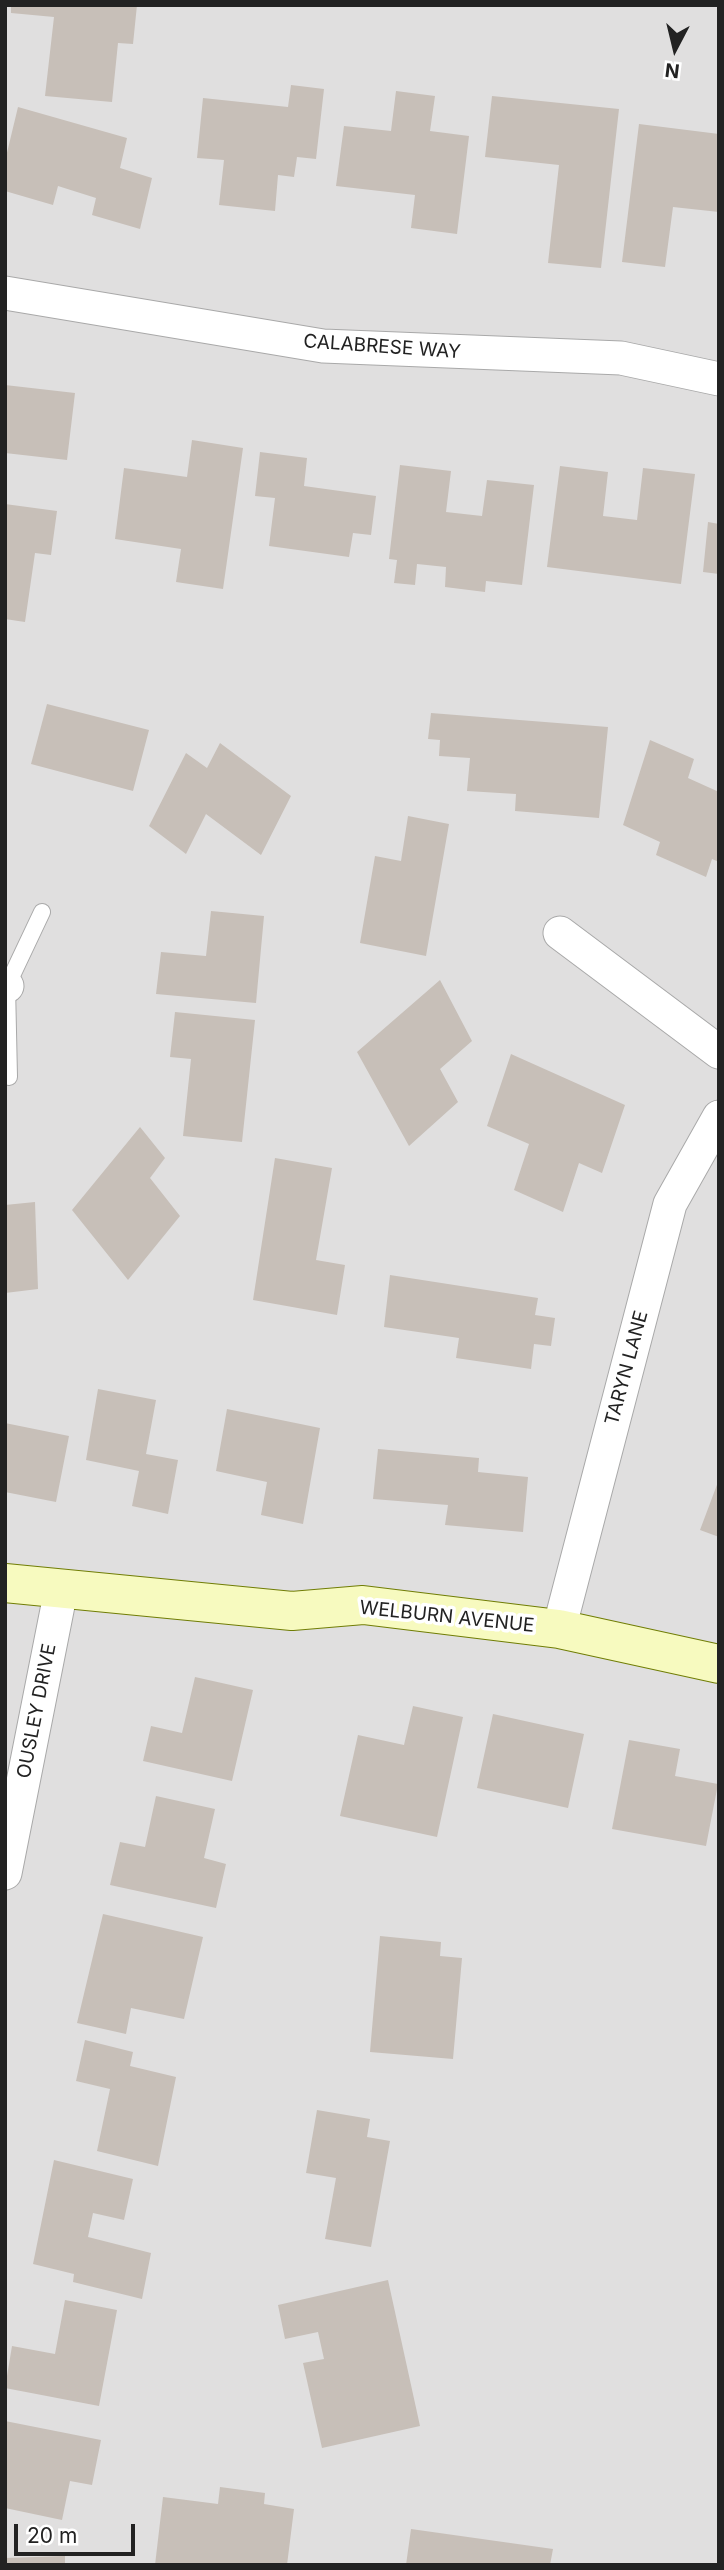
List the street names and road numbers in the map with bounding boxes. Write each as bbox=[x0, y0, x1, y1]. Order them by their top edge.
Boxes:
street label: CALABRESE WAY bbox=[303, 330, 461, 364]
street label: TARYN LANE bbox=[601, 1308, 653, 1428]
street label: WELBURN AVENUE bbox=[359, 1596, 535, 1638]
street label: OUSLEY DRIVE bbox=[13, 1642, 61, 1780]

